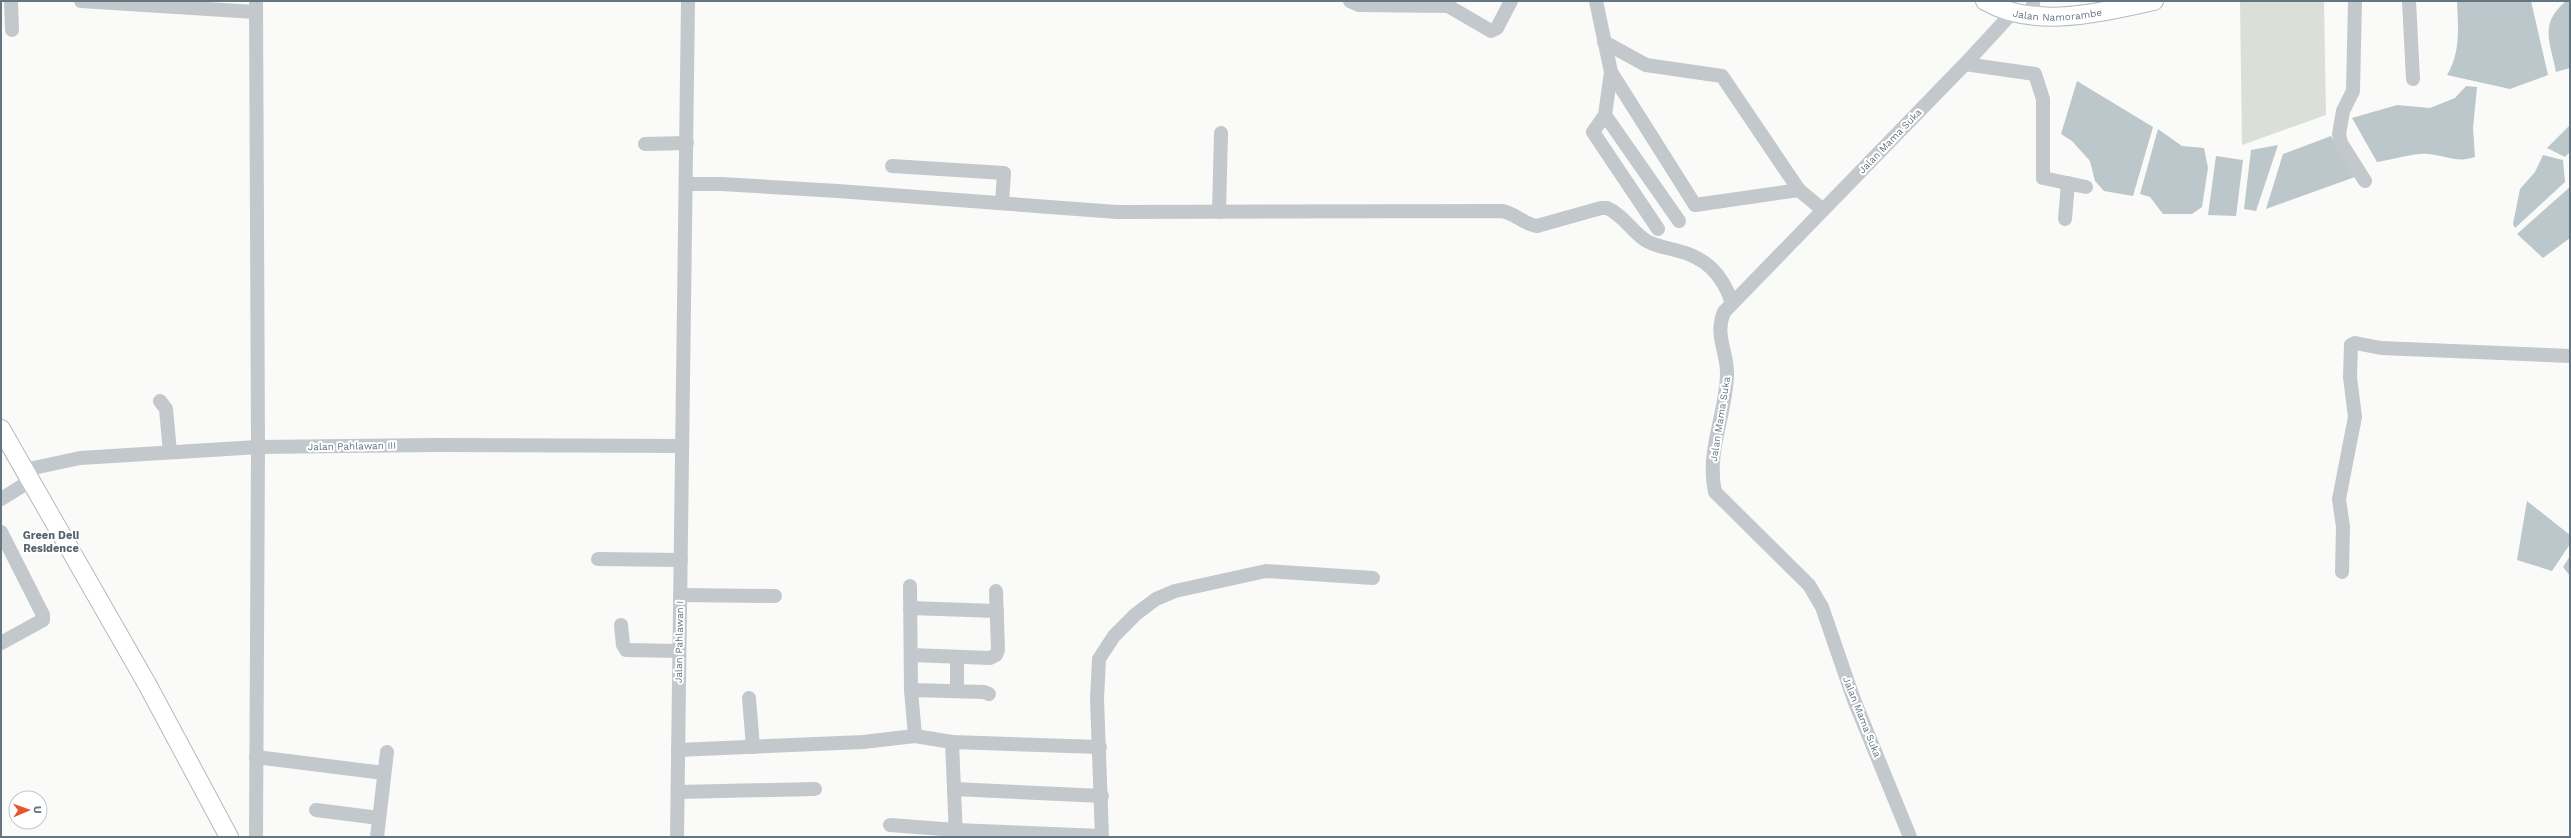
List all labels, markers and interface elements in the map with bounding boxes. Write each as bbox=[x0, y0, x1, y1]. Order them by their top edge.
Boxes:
street label: Jalan Namorambe bbox=[2012, 6, 2103, 22]
street label: Jalan Mama Suka bbox=[1856, 106, 1924, 176]
street label: Jalan Mama Suka bbox=[1708, 375, 1732, 462]
street label: Jalan Pahlawan III bbox=[308, 440, 396, 452]
district label: Green Deli Residence bbox=[23, 529, 79, 555]
street label: Jalan Pahlawan I bbox=[673, 601, 685, 683]
street label: Jalan Mama Suka bbox=[1841, 675, 1883, 759]
north arrow bbox=[8, 790, 48, 830]
text: U bbox=[31, 806, 44, 814]

